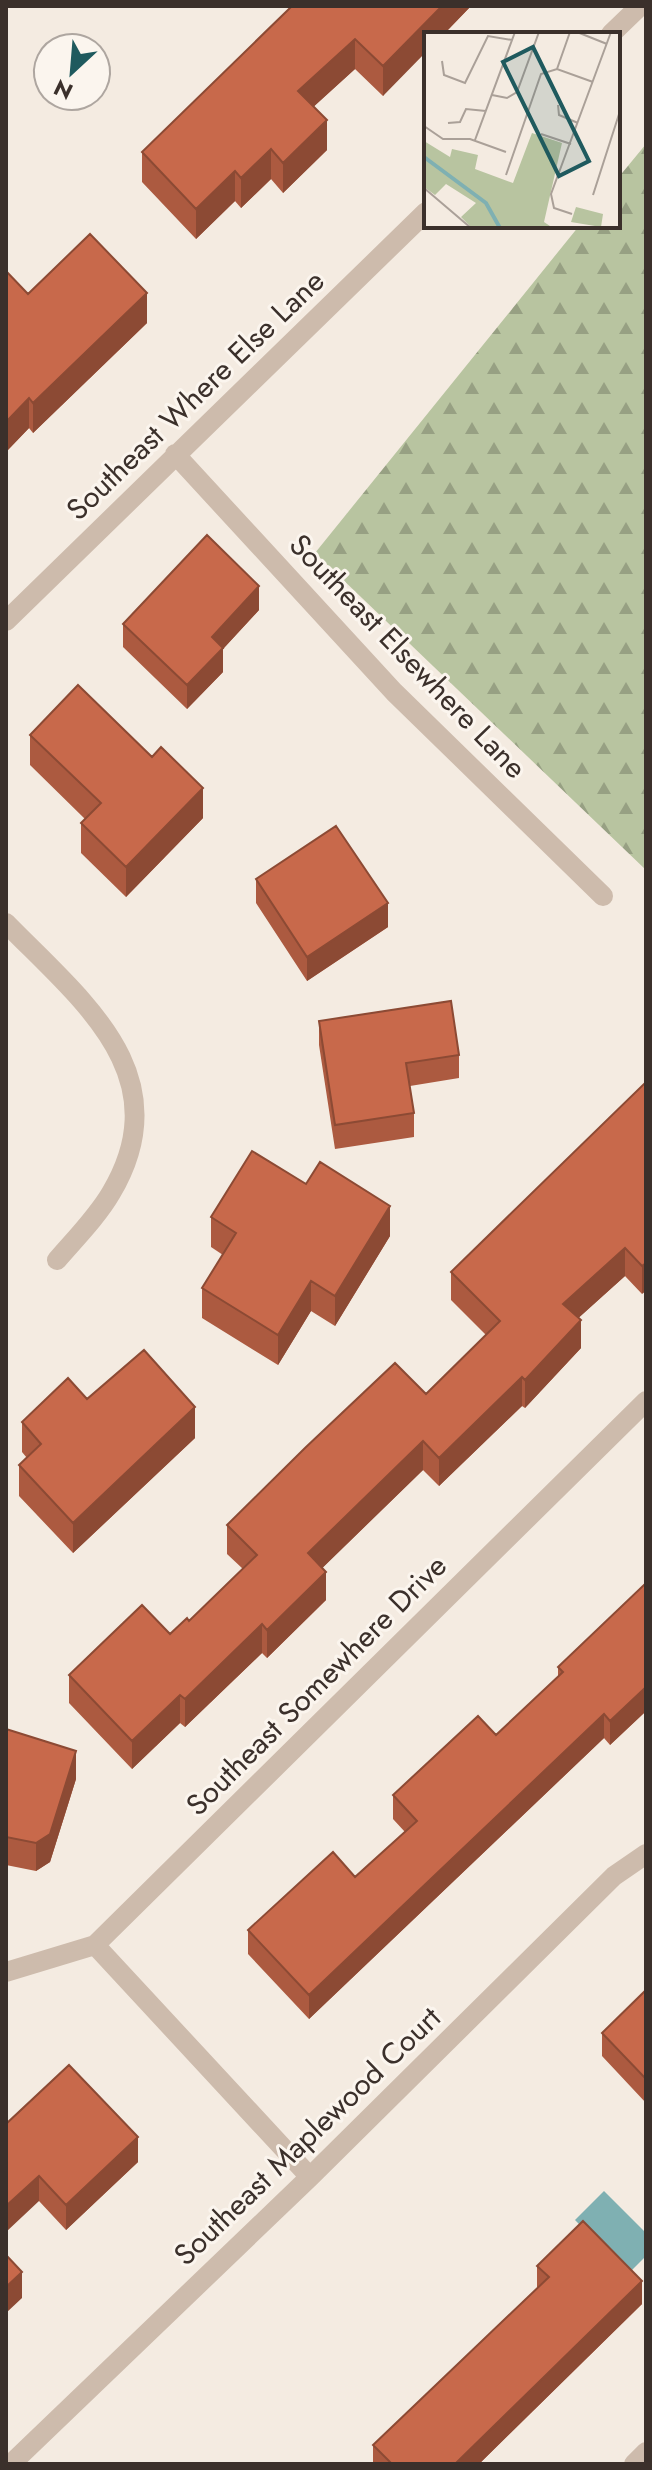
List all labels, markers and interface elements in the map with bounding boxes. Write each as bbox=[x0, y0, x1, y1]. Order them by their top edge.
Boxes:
north arrow bbox=[32, 32, 112, 112]
inset map bbox=[424, 32, 620, 228]
text: N bbox=[48, 72, 78, 108]
street label: Southeast Where Else Lane bbox=[56, 260, 334, 530]
street label: Southeast Elsewhere Lane bbox=[280, 524, 536, 788]
street label: Southeast Somewhere Drive bbox=[176, 1545, 456, 1825]
street label: Southeast Maplewood Court bbox=[164, 1996, 451, 2275]

